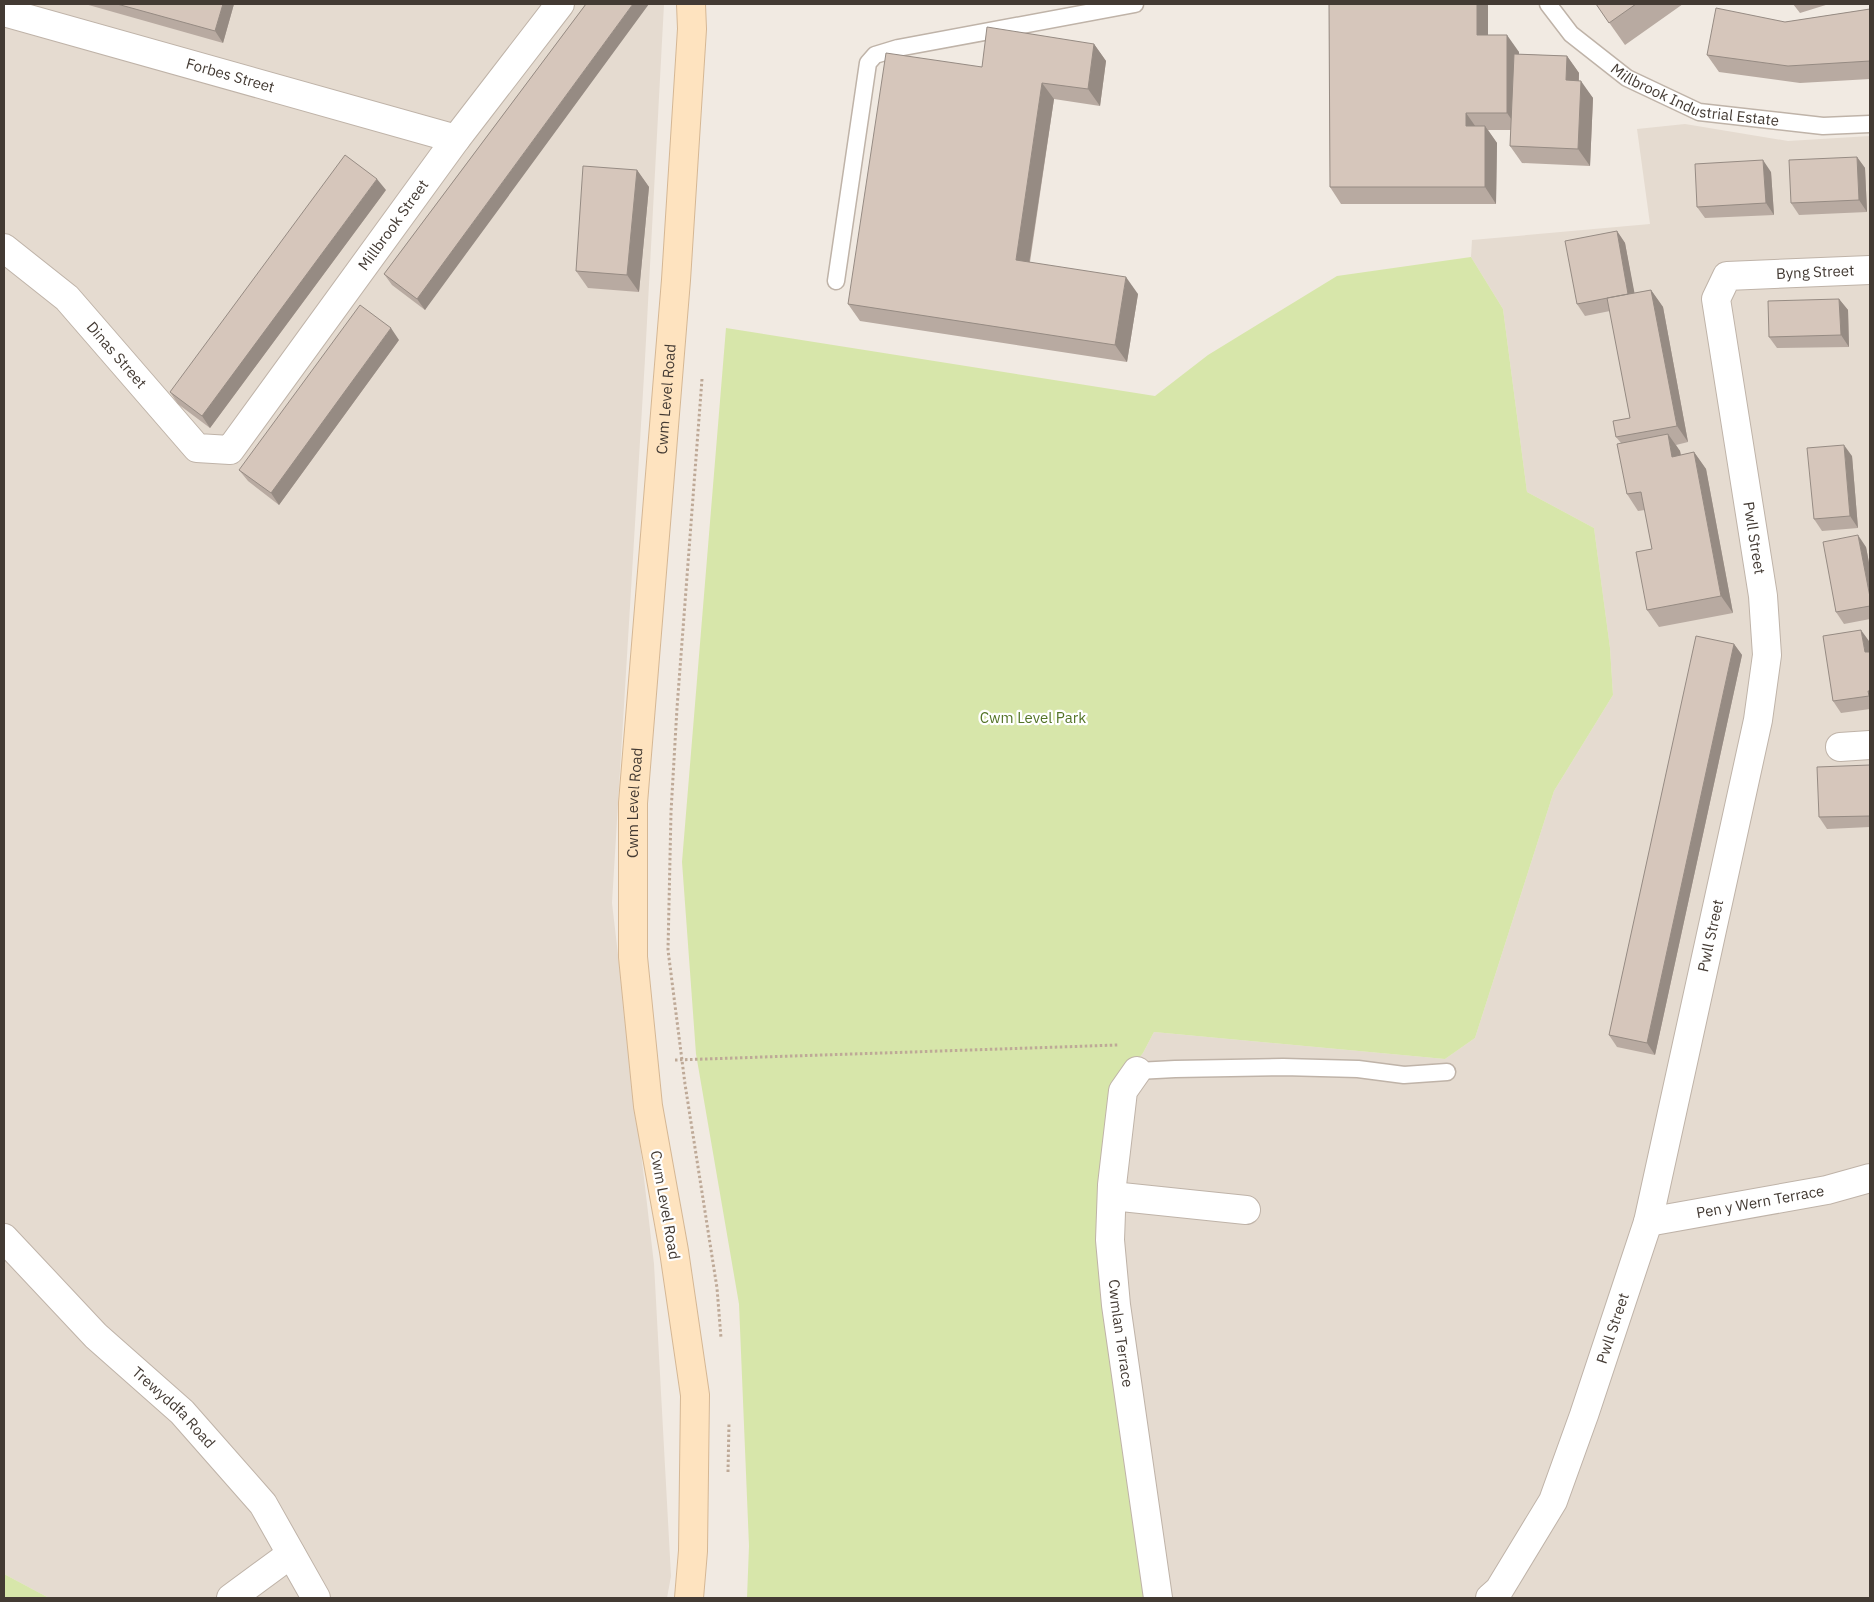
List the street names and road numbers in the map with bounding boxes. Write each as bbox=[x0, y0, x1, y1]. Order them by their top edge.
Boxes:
street label: Forbes Street bbox=[184, 54, 277, 97]
street label: Millbrook Industrial Estate bbox=[1607, 59, 1780, 130]
street label: Millbrook Street bbox=[354, 176, 432, 274]
street label: Byng Street bbox=[1776, 261, 1855, 283]
street label: Dinas Street bbox=[83, 317, 151, 392]
street label: Cwm Level Road bbox=[652, 343, 680, 455]
street label: Pwll Street bbox=[1739, 500, 1770, 576]
street label: Cwm Level Road bbox=[623, 747, 647, 858]
street label: Pwll Street bbox=[1693, 898, 1727, 974]
street label: Cwm Level Road bbox=[647, 1149, 684, 1261]
street label: Pen y Wern Terrace bbox=[1695, 1181, 1826, 1222]
street label: Cwmlan Terrace bbox=[1105, 1278, 1138, 1388]
street label: Pwll Street bbox=[1592, 1290, 1633, 1366]
street label: Trewyddfa Road bbox=[128, 1362, 219, 1452]

